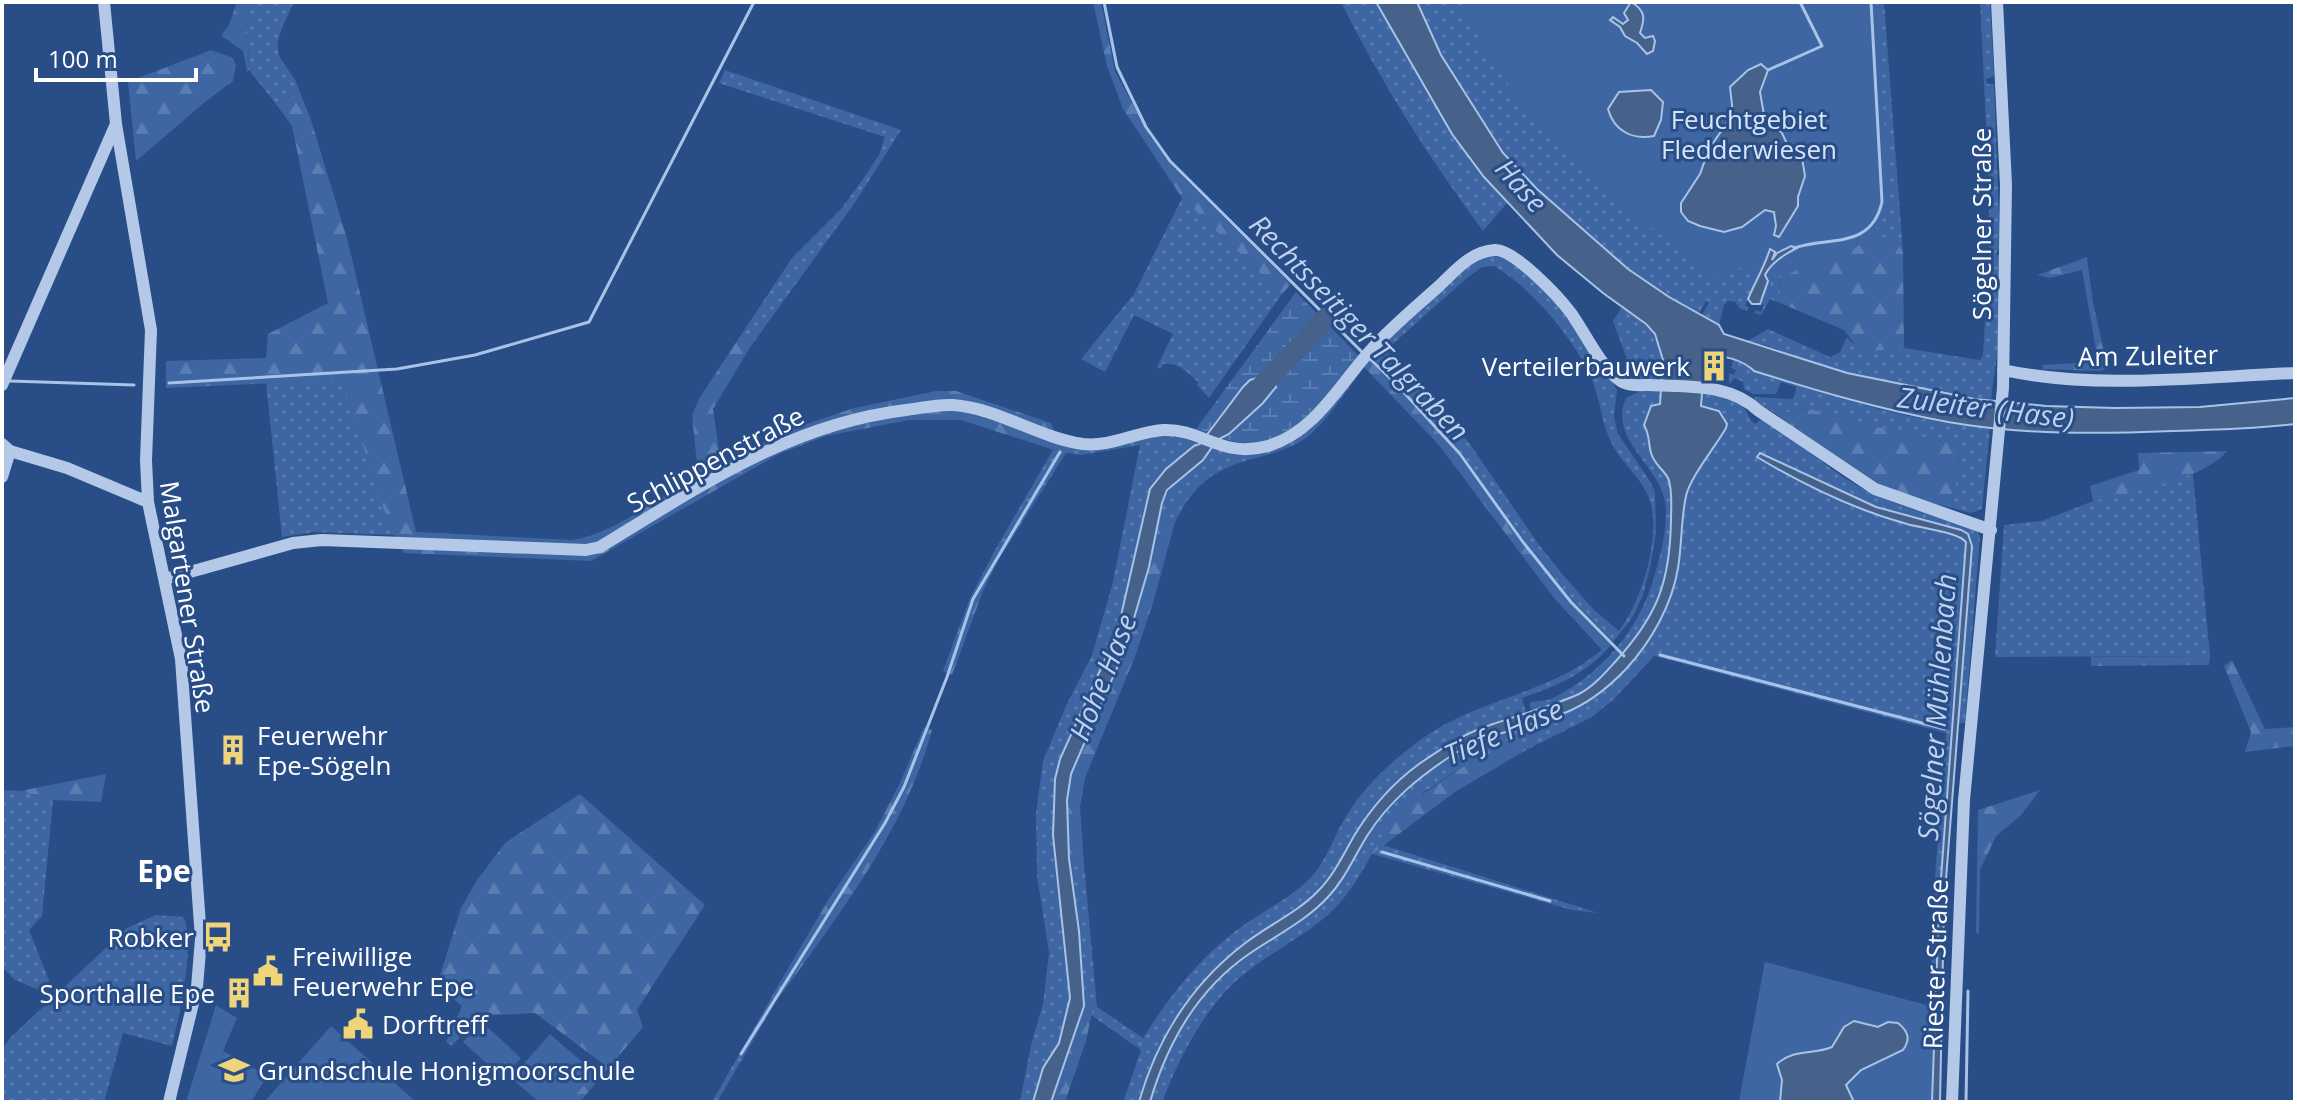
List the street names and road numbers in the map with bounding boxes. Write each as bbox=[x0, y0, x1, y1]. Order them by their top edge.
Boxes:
street label: Sögelner Straße bbox=[1963, 128, 1999, 320]
street label: Am Zuleiter bbox=[2078, 336, 2219, 374]
street label: Schlippenstraße bbox=[620, 397, 810, 521]
street label: Malgartener Straße bbox=[152, 478, 224, 716]
street label: Riester Straße bbox=[1914, 878, 1956, 1050]

